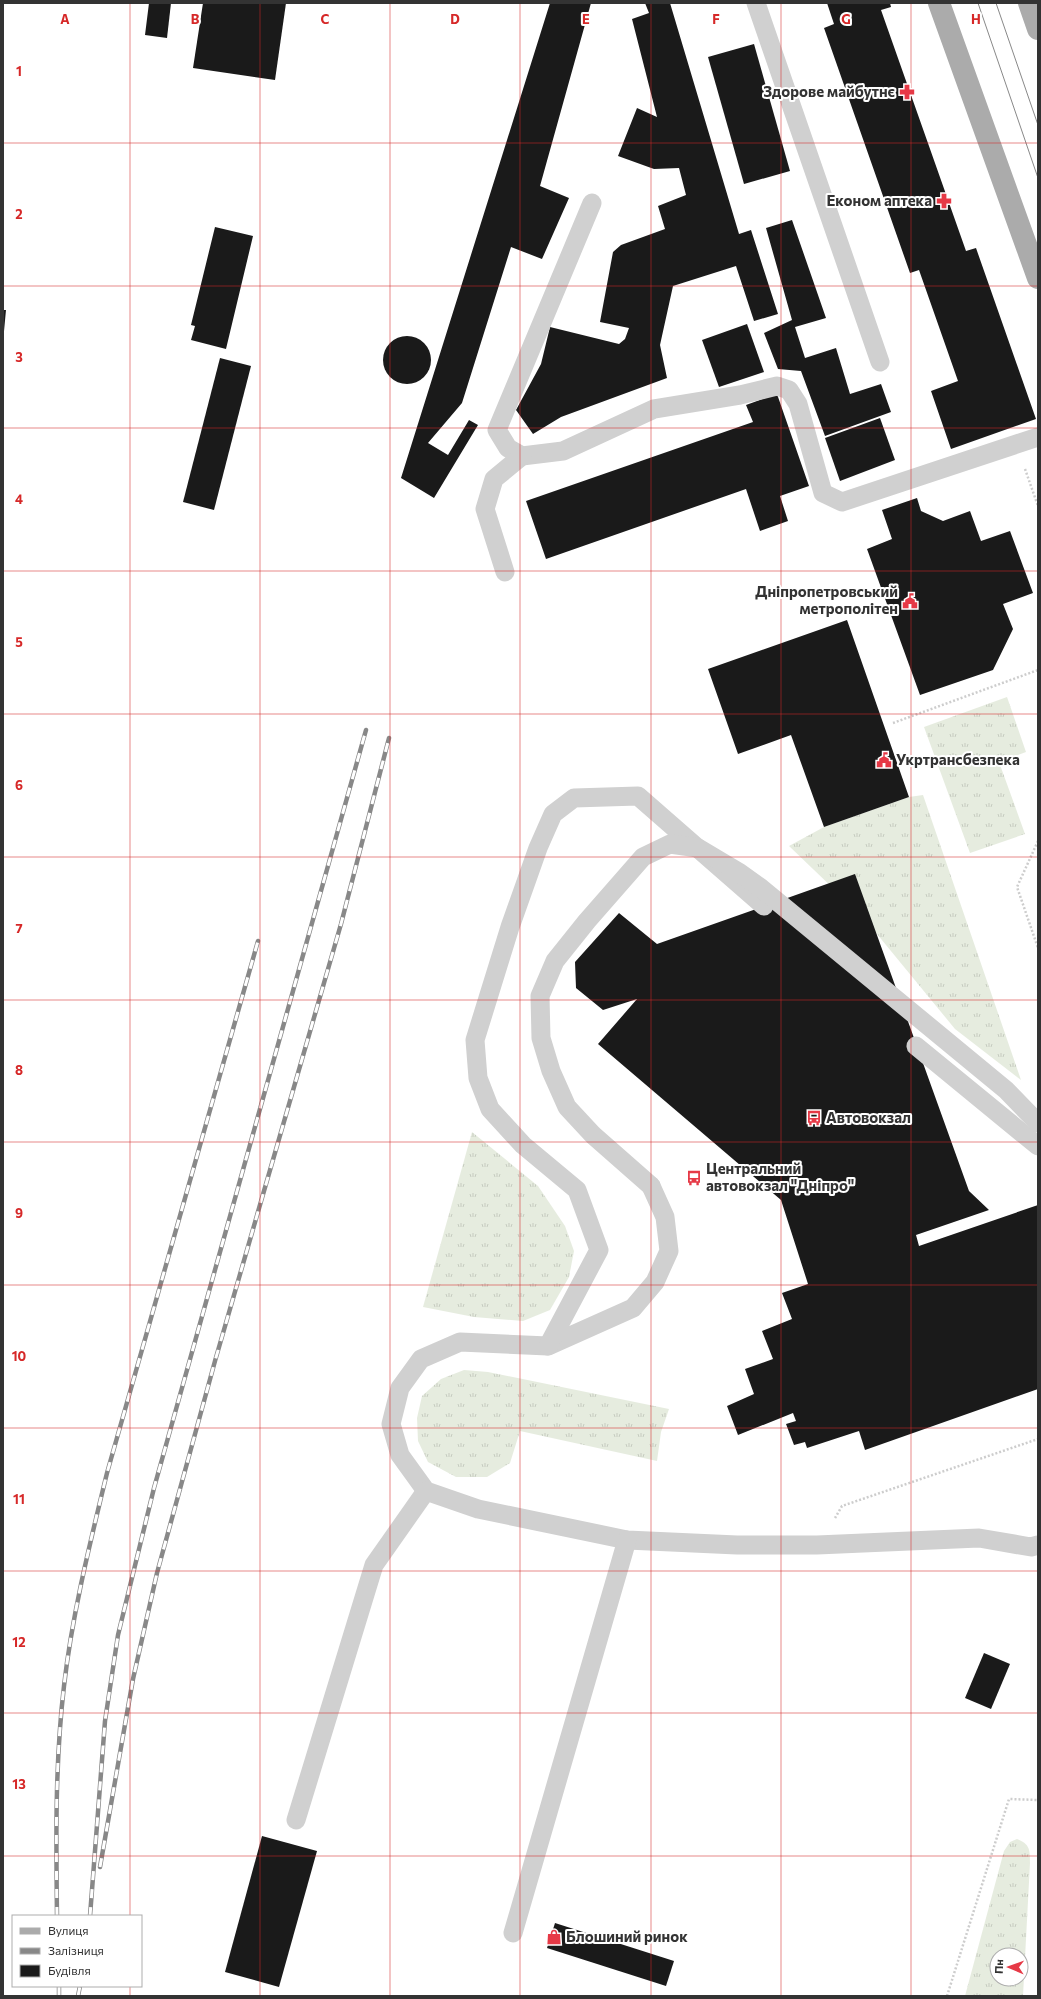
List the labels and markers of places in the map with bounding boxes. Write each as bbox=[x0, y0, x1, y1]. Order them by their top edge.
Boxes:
place label: Здорове майбутнє bbox=[763, 82, 895, 100]
pharmacy icon: Здорове майбутнє bbox=[898, 83, 916, 101]
place label: Економ аптека bbox=[826, 191, 932, 209]
pharmacy icon: Економ аптека bbox=[935, 192, 953, 210]
place label: Дніпропетровський метрополітен bbox=[755, 582, 898, 617]
public building icon: Дніпропетровський метрополітен bbox=[901, 592, 919, 610]
place label: Укртрансбезпека bbox=[896, 750, 1020, 768]
public building icon: Укртрансбезпека bbox=[875, 751, 893, 769]
place label: Автовокзал bbox=[826, 1108, 911, 1126]
bus stop icon: Автовокзал bbox=[805, 1109, 823, 1127]
place label: Центральний автовокзал "Дніпро" bbox=[706, 1159, 854, 1194]
bus stop icon: Центральний автовокзал "Дніпро" bbox=[685, 1169, 703, 1187]
place label: Блошиний ринок bbox=[566, 1927, 688, 1945]
shop icon: Блошиний ринок bbox=[545, 1928, 563, 1946]

